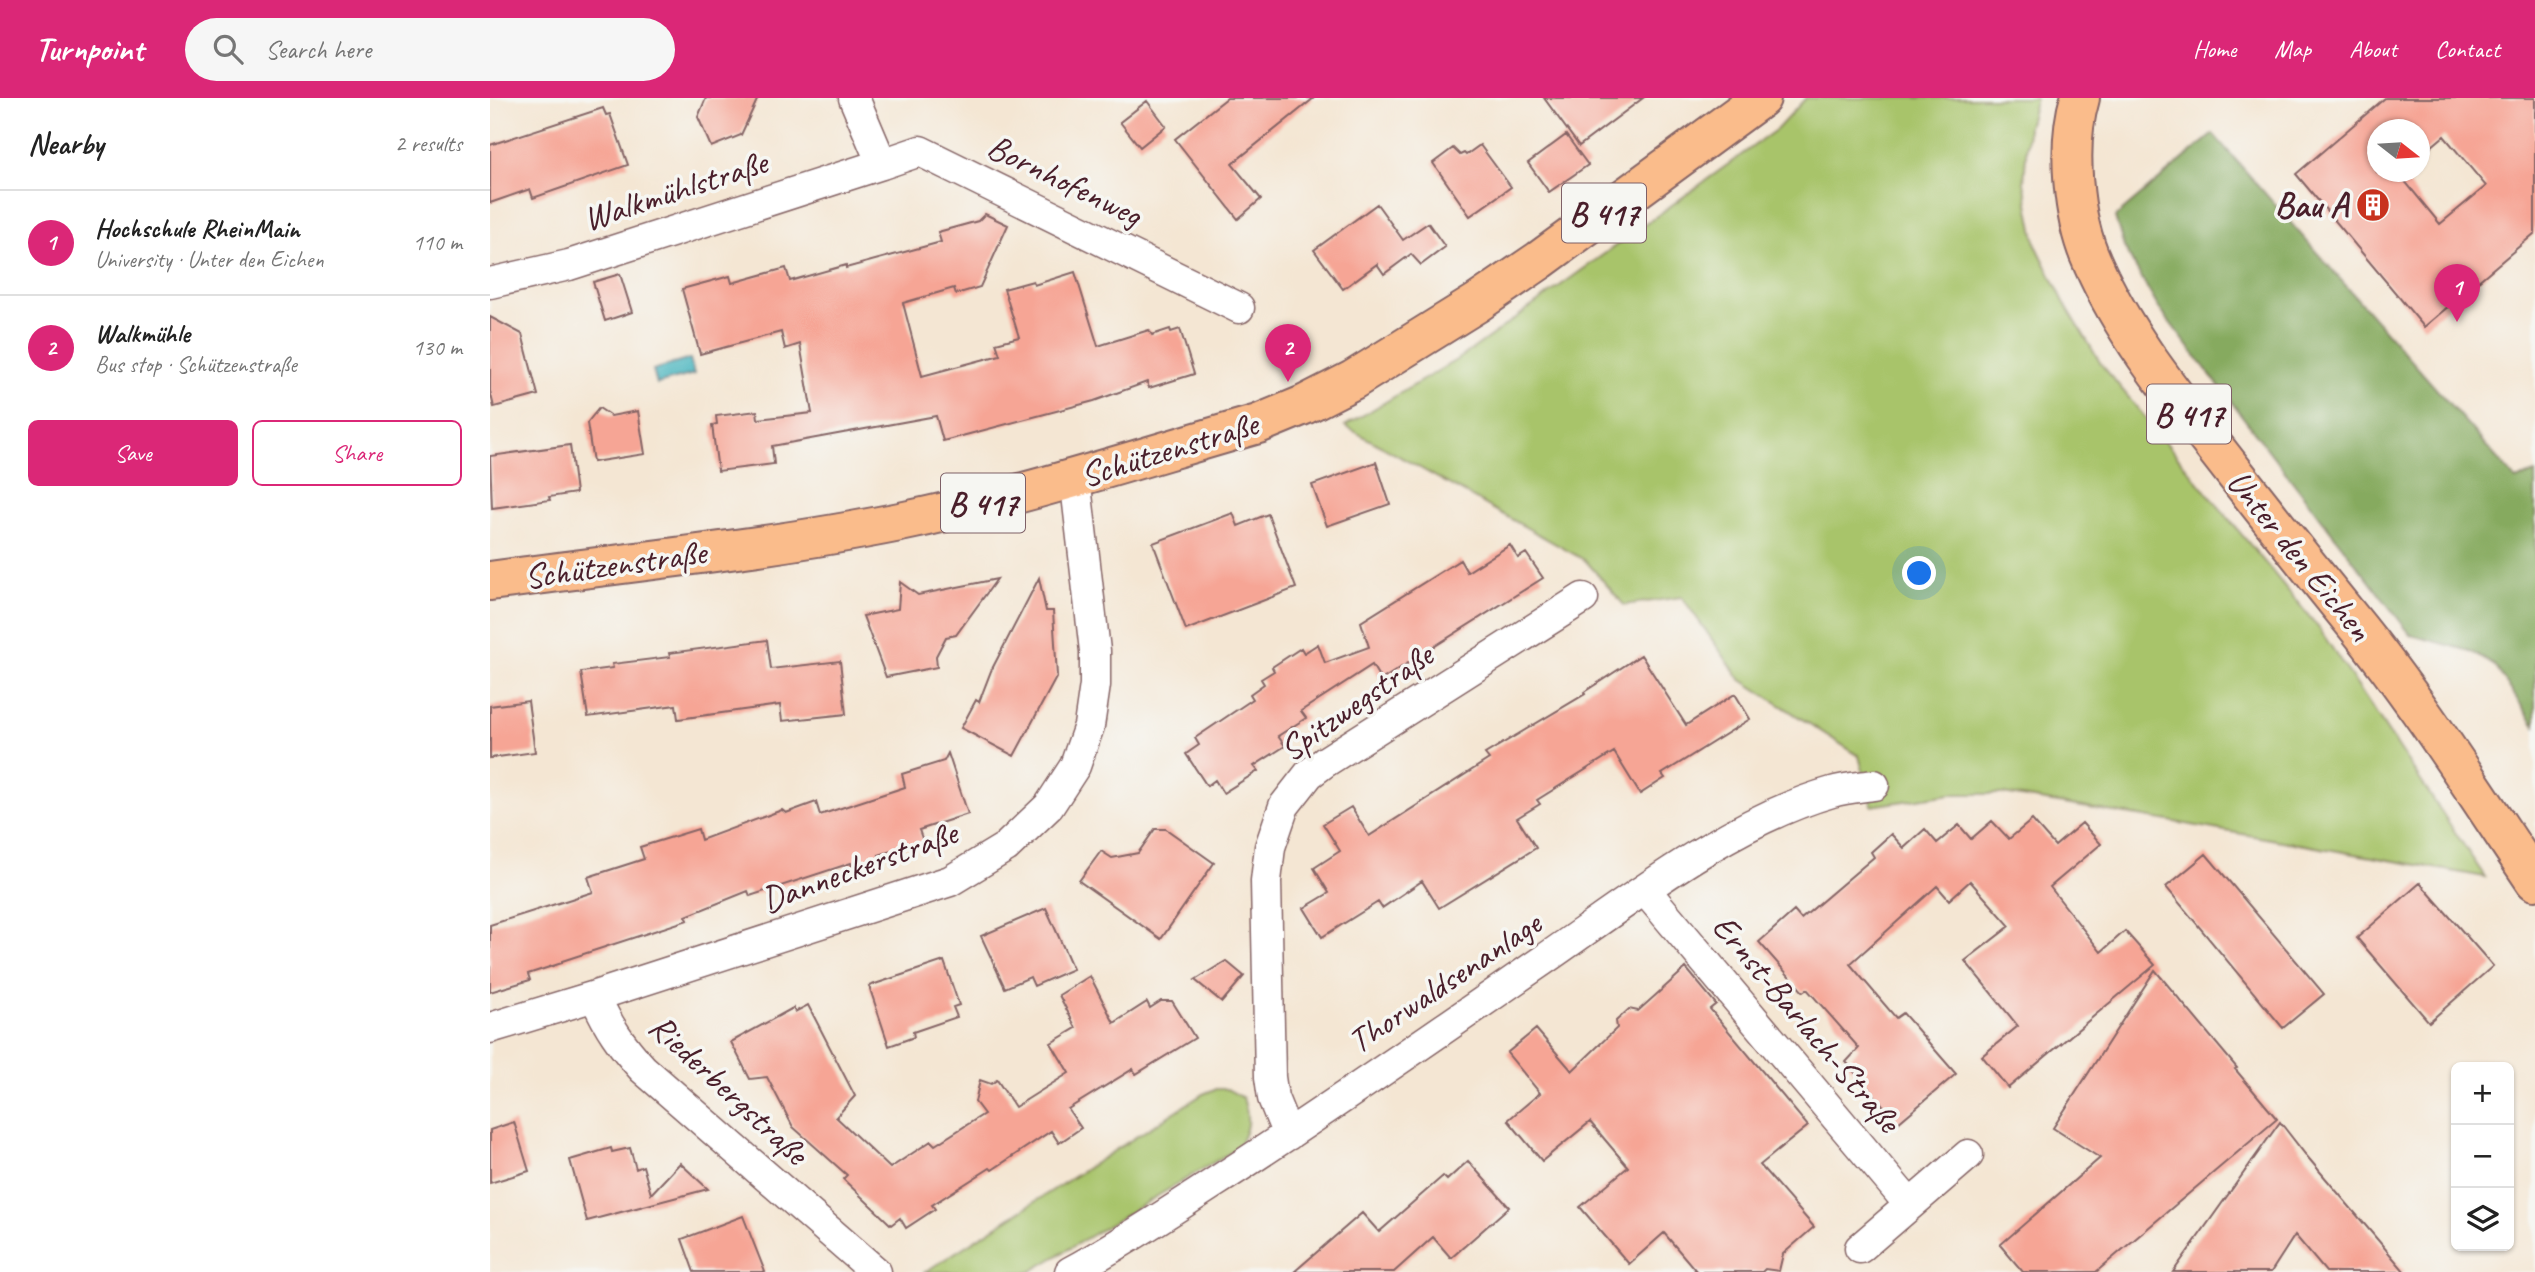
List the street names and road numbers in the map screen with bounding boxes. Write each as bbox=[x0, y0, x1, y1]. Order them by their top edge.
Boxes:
street label: Bornhofenweg bbox=[980, 124, 1151, 238]
street label: Walkmühlstraße bbox=[578, 139, 775, 241]
road number: B 417 bbox=[1562, 183, 1646, 242]
road number: B 417 bbox=[2147, 384, 2231, 444]
street label: Schützenstraße bbox=[1075, 400, 1266, 498]
street label: Unter den Eichen bbox=[2217, 461, 2383, 650]
road number: B 417 bbox=[941, 474, 1025, 532]
street label: Schützenstraße bbox=[521, 529, 711, 599]
street label: Spitzwegstraße bbox=[1271, 632, 1444, 772]
street label: Danneckerstraße bbox=[755, 809, 966, 923]
street label: Thorwaldsenanlage bbox=[1339, 900, 1552, 1064]
street label: Ernst-Barlach-Straße bbox=[1702, 905, 1913, 1144]
street label: Riederbergstraße bbox=[640, 1004, 820, 1176]

